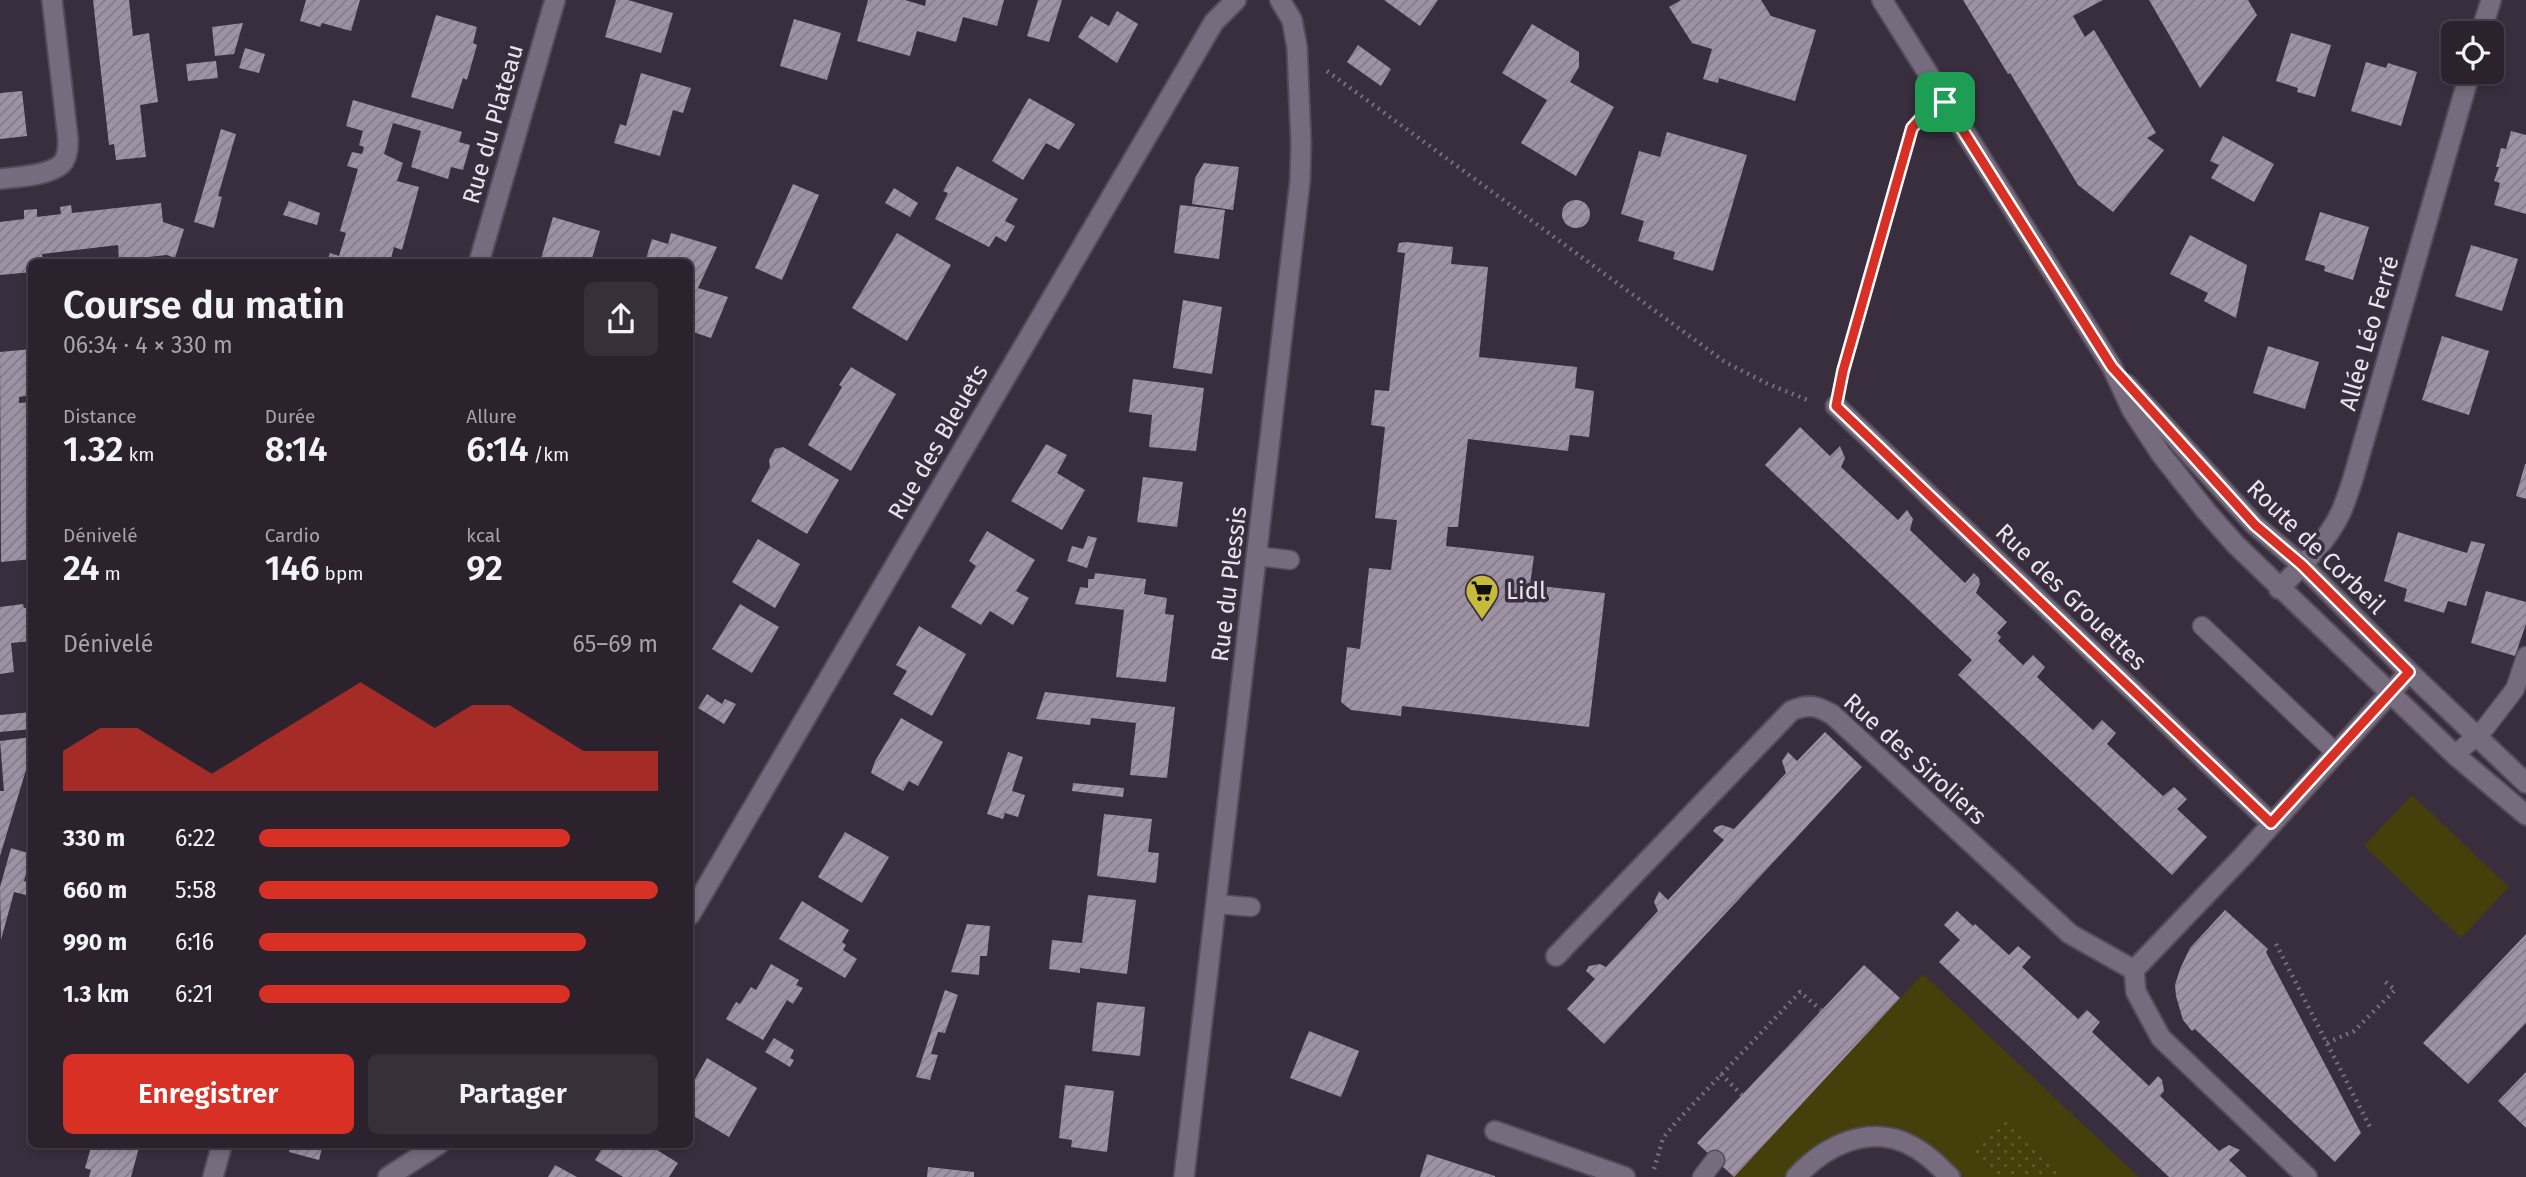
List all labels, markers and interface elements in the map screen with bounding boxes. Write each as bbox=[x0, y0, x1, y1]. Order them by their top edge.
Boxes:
map controls bbox=[2441, 21, 2504, 84]
button: locate bbox=[2441, 21, 2504, 84]
street label: Rue du Plateau bbox=[457, 41, 529, 207]
pin bbox=[1915, 72, 1975, 132]
icon: arrive bbox=[1926, 83, 1964, 121]
street label: Allée Léo Ferré bbox=[2333, 252, 2405, 414]
text: Course du matin bbox=[63, 282, 345, 328]
button: share bbox=[584, 282, 658, 356]
text: 06:34 · 4 × 330 m bbox=[63, 331, 233, 359]
street label: Rue des Bleuets bbox=[882, 359, 994, 525]
text: Distance bbox=[63, 405, 137, 428]
text: Durée bbox=[265, 405, 315, 428]
text: Allure bbox=[466, 405, 517, 428]
text: 1.32 bbox=[63, 428, 123, 470]
text: 8:14 bbox=[265, 428, 327, 470]
text: 6:14 bbox=[466, 428, 528, 470]
text: km bbox=[123, 443, 155, 466]
text: /km bbox=[528, 443, 569, 466]
street label: Route de Corbeil bbox=[2241, 474, 2391, 620]
street label: Rue du Plessis bbox=[1206, 505, 1252, 663]
street label: Rue des Grouettes bbox=[1990, 518, 2152, 676]
text: Dénivelé bbox=[63, 524, 138, 547]
text: Cardio bbox=[265, 524, 320, 547]
text: kcal bbox=[466, 524, 501, 547]
text: 24 bbox=[63, 547, 99, 589]
text: 146 bbox=[265, 547, 320, 589]
text: 92 bbox=[466, 547, 503, 589]
text: m bbox=[99, 562, 121, 585]
text: bpm bbox=[320, 562, 363, 585]
supermarket icon: Lidl bbox=[1463, 572, 1501, 621]
place label: Lidl bbox=[1506, 577, 1546, 605]
text: Dénivelé bbox=[63, 630, 153, 658]
text: 65–69 m bbox=[573, 630, 658, 658]
street label: Rue des Siroliers bbox=[1838, 688, 1992, 830]
text: 330 m bbox=[63, 824, 125, 852]
text: 6:22 bbox=[175, 824, 216, 852]
text: 660 m bbox=[63, 876, 127, 904]
text: 5:58 bbox=[175, 876, 216, 904]
text: 990 m bbox=[63, 928, 127, 956]
text: 6:16 bbox=[175, 928, 214, 956]
text: 1.3 km bbox=[63, 980, 129, 1008]
text: 6:21 bbox=[175, 980, 214, 1008]
button: Enregistrer bbox=[63, 1054, 354, 1134]
button: Partager bbox=[368, 1054, 658, 1134]

